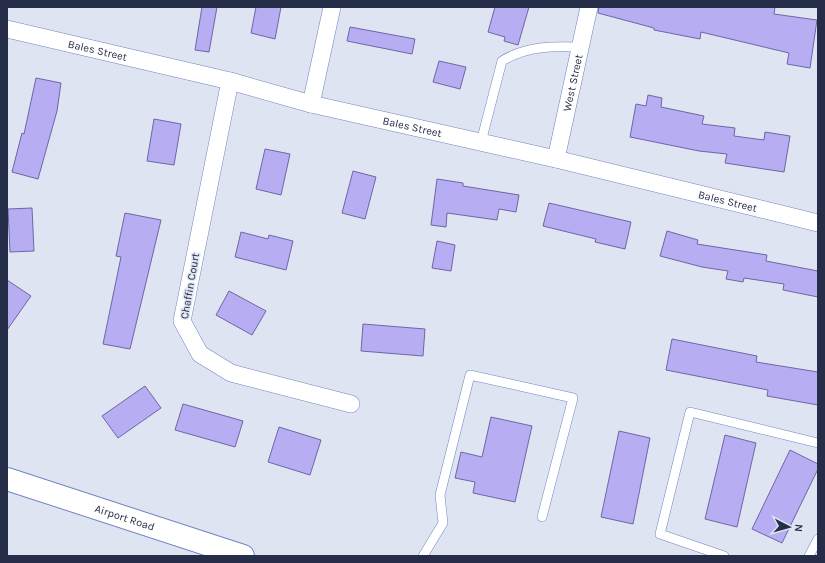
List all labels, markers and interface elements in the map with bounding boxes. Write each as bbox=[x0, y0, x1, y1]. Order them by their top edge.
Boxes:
street label: Bales Street bbox=[67, 37, 128, 63]
street label: West Street bbox=[560, 53, 585, 112]
street label: Bales Street bbox=[381, 114, 443, 140]
street label: Bales Street bbox=[697, 187, 758, 214]
street label: Chaffin Court bbox=[178, 252, 202, 320]
street label: Airport Road bbox=[93, 502, 156, 533]
north arrow bbox=[769, 507, 809, 547]
text: N bbox=[792, 523, 805, 533]

